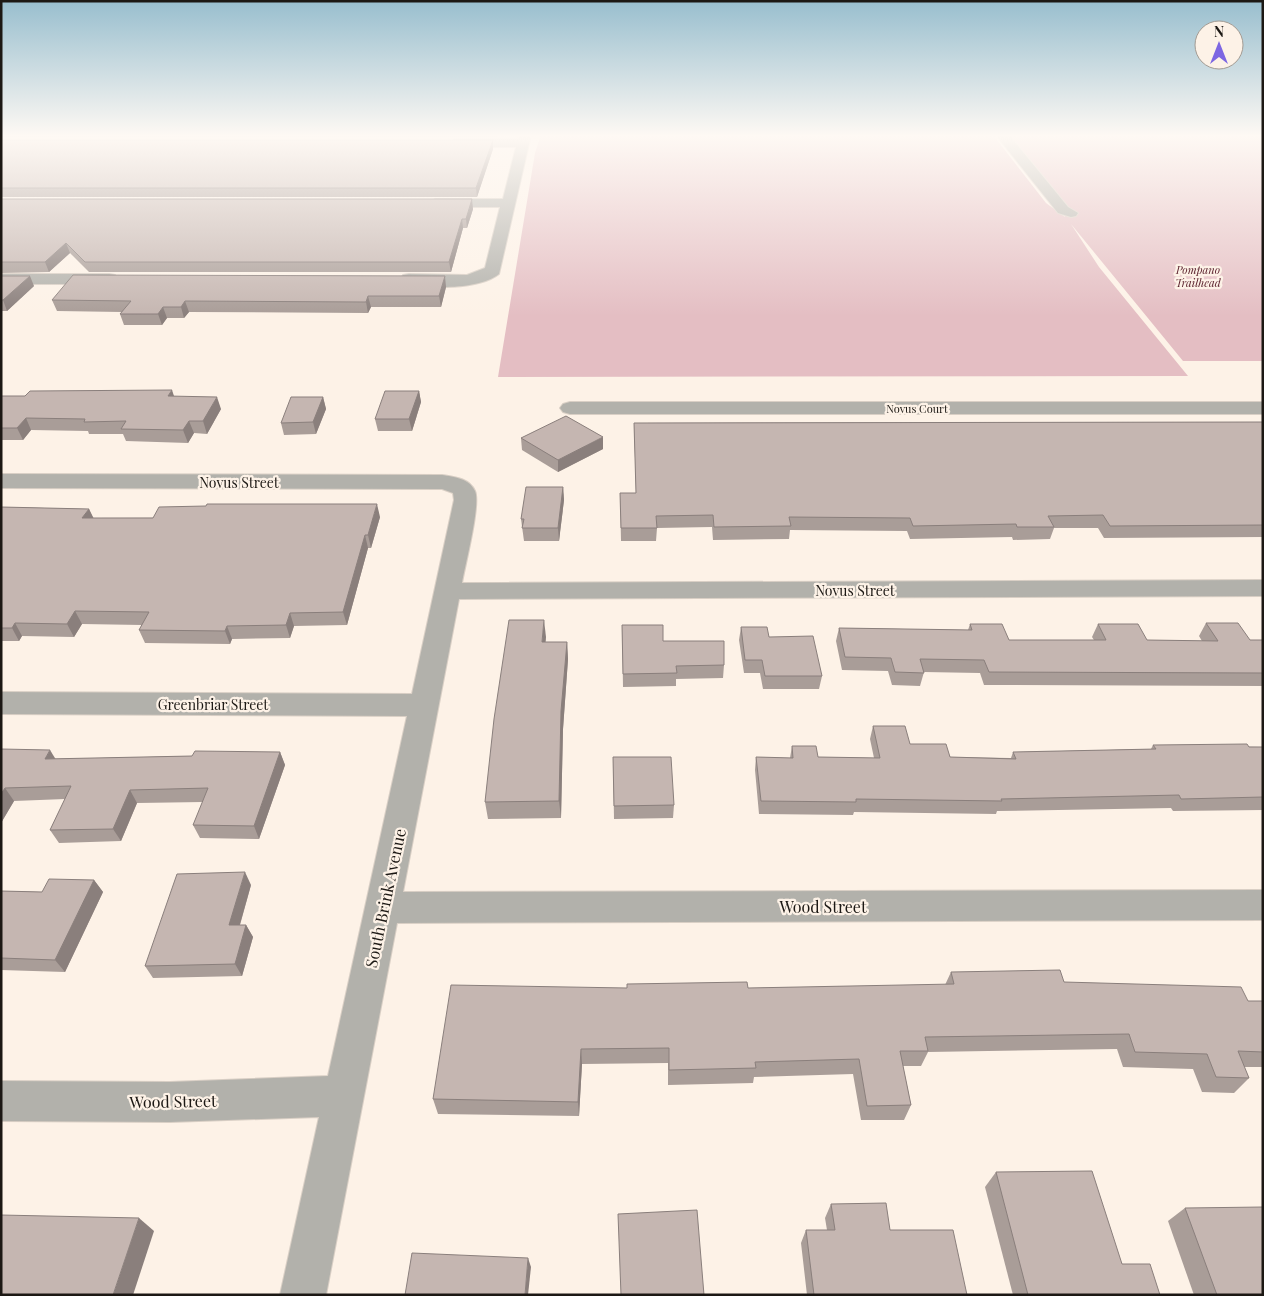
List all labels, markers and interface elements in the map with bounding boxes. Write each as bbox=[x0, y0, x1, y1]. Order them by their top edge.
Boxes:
north arrow bbox=[1194, 20, 1244, 70]
text: N bbox=[1214, 22, 1224, 41]
park label: Pompano Trailhead bbox=[1175, 262, 1222, 290]
street label: Novus Court bbox=[886, 401, 948, 416]
street label: Novus Street bbox=[199, 473, 280, 492]
street label: Novus Street bbox=[815, 581, 896, 600]
street label: Greenbriar Street bbox=[158, 695, 269, 714]
street label: South Brink Avenue bbox=[360, 826, 410, 970]
street label: Wood Street bbox=[778, 896, 867, 917]
street label: Wood Street bbox=[128, 1090, 217, 1112]

